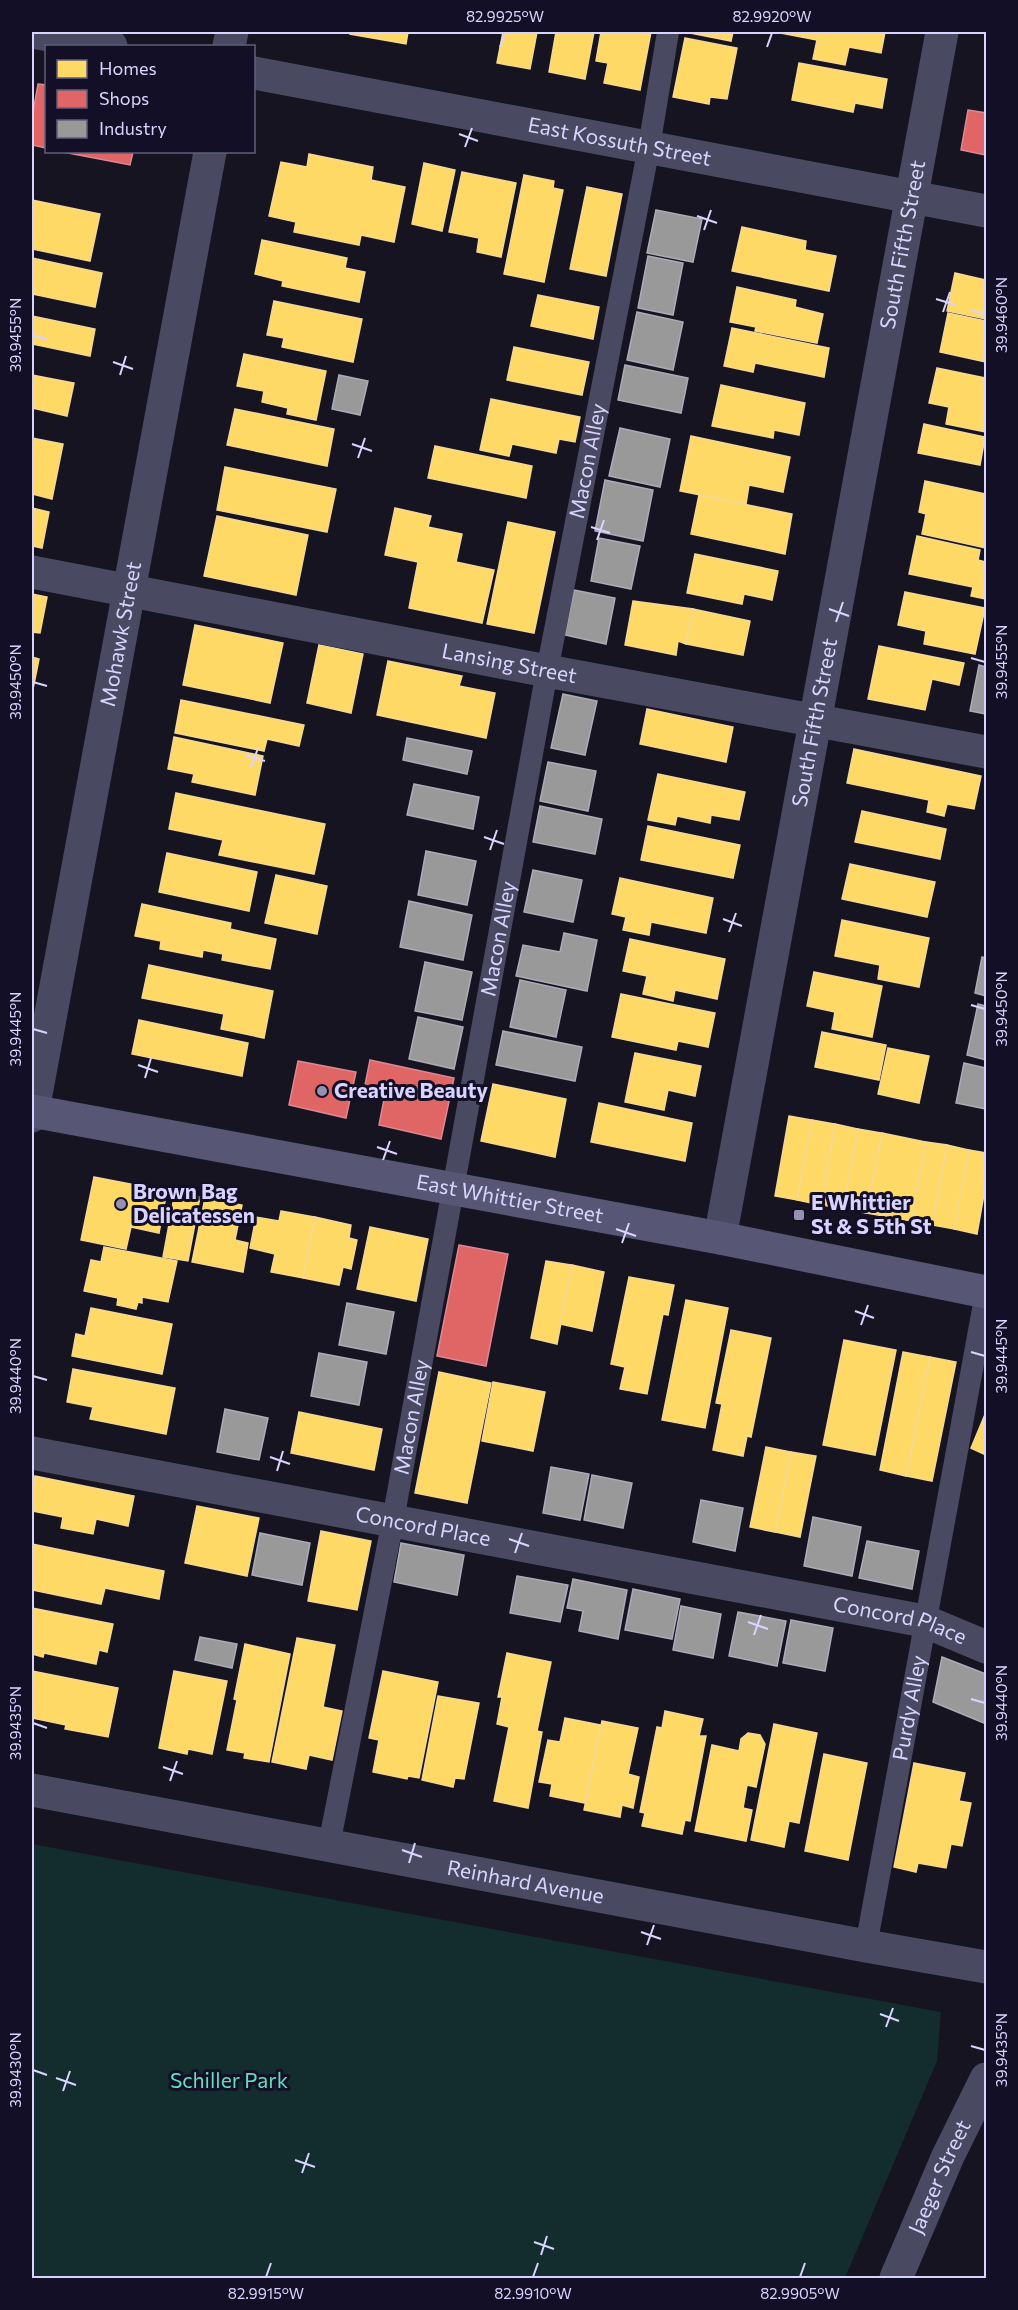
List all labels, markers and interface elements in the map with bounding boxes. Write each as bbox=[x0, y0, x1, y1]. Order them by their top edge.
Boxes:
text: 82.9925°W bbox=[466, 7, 544, 25]
text: 82.9920°W bbox=[732, 7, 812, 25]
legend bbox=[45, 45, 255, 153]
text: Homes bbox=[99, 57, 157, 79]
text: Shops bbox=[99, 87, 149, 109]
street label: East Kossuth Street bbox=[526, 111, 714, 170]
text: Industry bbox=[99, 117, 167, 139]
street label: South Fifth Street bbox=[874, 158, 929, 331]
text: 39.9460°N bbox=[992, 277, 1010, 353]
text: 39.9455°N bbox=[6, 298, 24, 372]
street label: Macon Alley bbox=[563, 401, 610, 520]
street label: Mohawk Street bbox=[94, 559, 145, 708]
text: 39.9455°N bbox=[992, 625, 1010, 699]
street label: South Fifth Street bbox=[786, 636, 841, 809]
street label: Lansing Street bbox=[440, 637, 579, 687]
text: 39.9450°N bbox=[6, 644, 24, 720]
street label: Macon Alley bbox=[474, 879, 520, 998]
text: 39.9450°N bbox=[992, 971, 1010, 1047]
text: 39.9445°N bbox=[6, 992, 24, 1066]
place label: Creative Beauty bbox=[334, 1077, 488, 1102]
marker: Creative Beauty bbox=[315, 1084, 329, 1098]
street label: East Whittier Street bbox=[414, 1168, 606, 1227]
place label: Brown Bag Delicatessen bbox=[133, 1178, 255, 1227]
place label: E Whittier St & S 5th St bbox=[811, 1189, 932, 1238]
marker: Brown Bag Delicatessen bbox=[114, 1197, 128, 1211]
marker: E Whittier St & S 5th St bbox=[792, 1208, 806, 1222]
text: 39.9445°N bbox=[992, 1319, 1010, 1393]
text: 39.9440°N bbox=[6, 1338, 24, 1414]
street label: Macon Alley bbox=[387, 1357, 433, 1476]
street label: Concord Place bbox=[354, 1500, 493, 1550]
street label: Concord Place bbox=[831, 1590, 971, 1649]
street label: Purdy Alley bbox=[886, 1653, 930, 1763]
text: 39.9440°N bbox=[992, 1665, 1010, 1741]
text: 39.9435°N bbox=[6, 1686, 24, 1760]
street label: Reinhard Avenue bbox=[445, 1854, 606, 1908]
text: 39.9435°N bbox=[992, 2013, 1010, 2087]
text: 39.9430°N bbox=[6, 2032, 24, 2108]
park label: Schiller Park bbox=[170, 2067, 288, 2092]
street label: Jaeger Street bbox=[902, 2115, 975, 2237]
text: 82.9915°W bbox=[228, 2284, 304, 2302]
text: 82.9910°W bbox=[494, 2284, 572, 2302]
text: 82.9905°W bbox=[760, 2284, 840, 2302]

